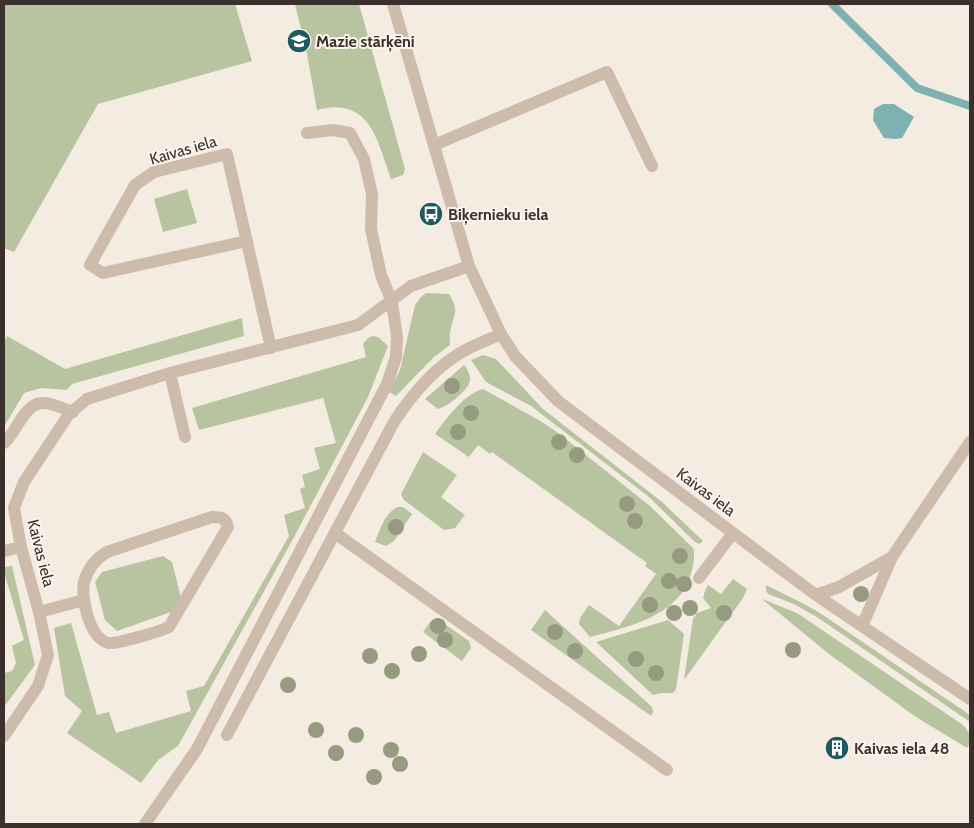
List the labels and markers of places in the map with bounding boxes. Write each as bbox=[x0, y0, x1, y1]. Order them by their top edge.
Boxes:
school or university icon: Mazie stārķēni bbox=[286, 28, 312, 54]
place label: Mazie stārķēni bbox=[316, 32, 415, 52]
bus stop icon: Biķernieku iela bbox=[418, 201, 444, 227]
place label: Biķernieku iela bbox=[448, 205, 548, 225]
building icon: Kaivas iela 48 bbox=[824, 735, 850, 761]
place label: Kaivas iela 48 bbox=[854, 739, 949, 758]

